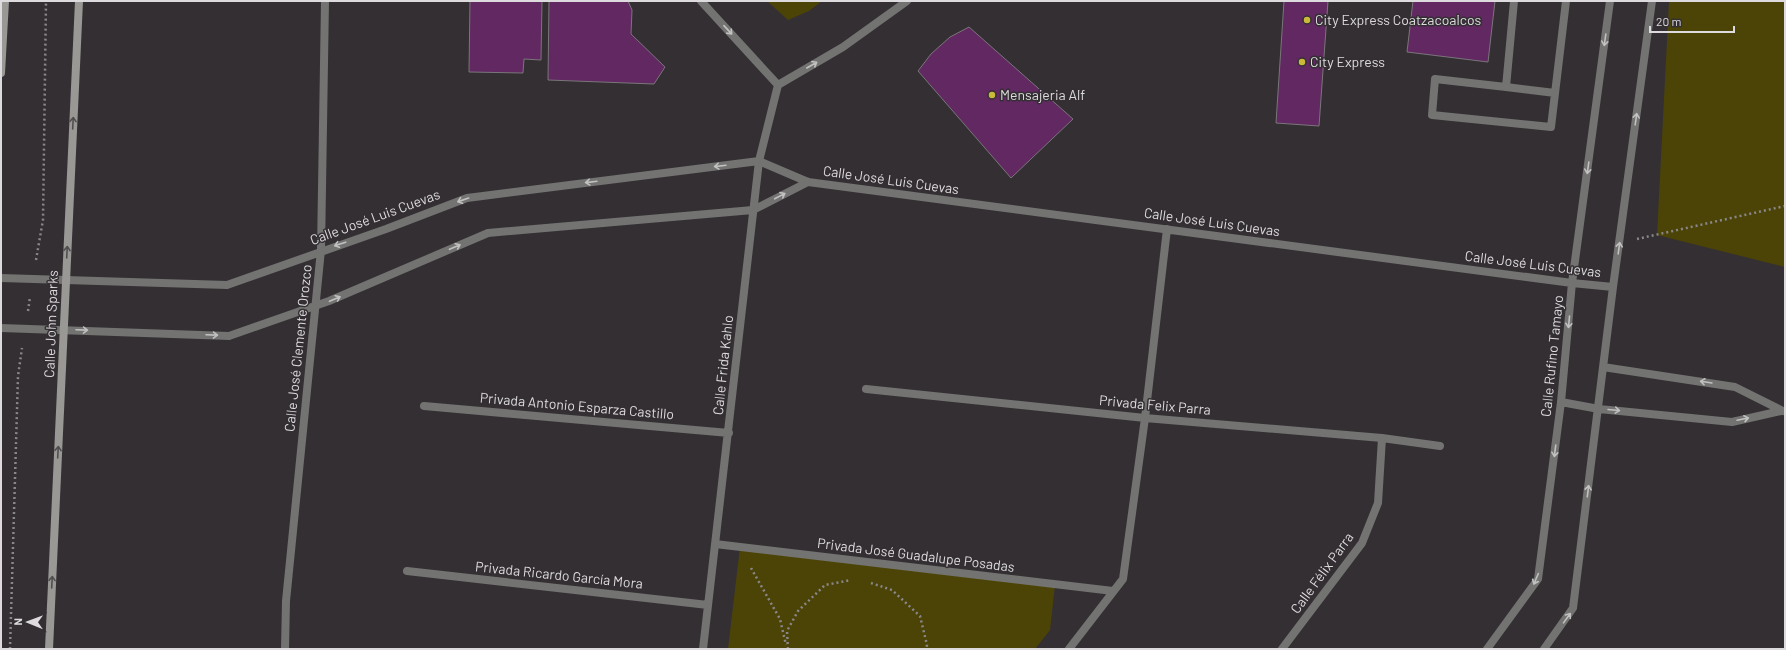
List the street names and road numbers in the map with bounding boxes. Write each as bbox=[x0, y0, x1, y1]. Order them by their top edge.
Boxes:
street label: Calle José Luis Cuevas bbox=[822, 162, 960, 198]
street label: Calle José Luis Cuevas bbox=[307, 185, 442, 248]
street label: Calle José Luis Cuevas bbox=[1143, 204, 1281, 240]
street label: Calle José Luis Cuevas bbox=[1464, 247, 1602, 280]
street label: Calle José Clemente Orozco bbox=[280, 263, 315, 433]
street label: Calle John Sparks bbox=[40, 270, 61, 378]
street label: Calle Rufino Tamayo bbox=[1537, 294, 1566, 418]
street label: Calle Frida Kahlo bbox=[709, 314, 736, 416]
street label: Privada Antonio Esparza Castillo bbox=[479, 389, 675, 422]
street label: Privada Felix Parra bbox=[1098, 391, 1212, 418]
street label: Calle Félix Parra bbox=[1286, 529, 1357, 617]
street label: Privada José Guadalupe Posadas bbox=[816, 534, 1016, 575]
street label: Privada Ricardo García Mora bbox=[474, 557, 644, 592]

